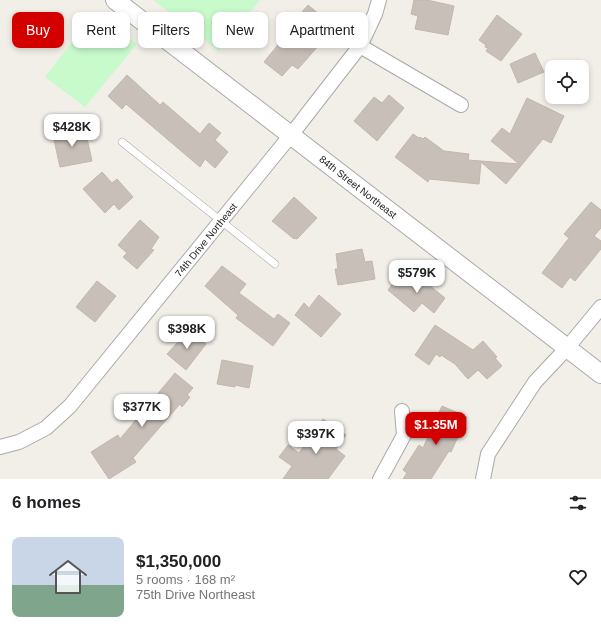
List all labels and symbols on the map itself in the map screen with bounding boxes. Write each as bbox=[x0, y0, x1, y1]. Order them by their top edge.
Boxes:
pin: $428K bbox=[44, 114, 100, 148]
street label: 84th Street Northeast bbox=[317, 153, 399, 221]
street label: 74th Drive Northeast bbox=[173, 201, 239, 279]
pin: $579K bbox=[389, 260, 445, 294]
pin: $398K bbox=[159, 316, 215, 350]
pin: $377K bbox=[114, 394, 170, 428]
pin: $1.35M bbox=[403, 412, 469, 446]
pin: $397K bbox=[288, 421, 344, 455]

